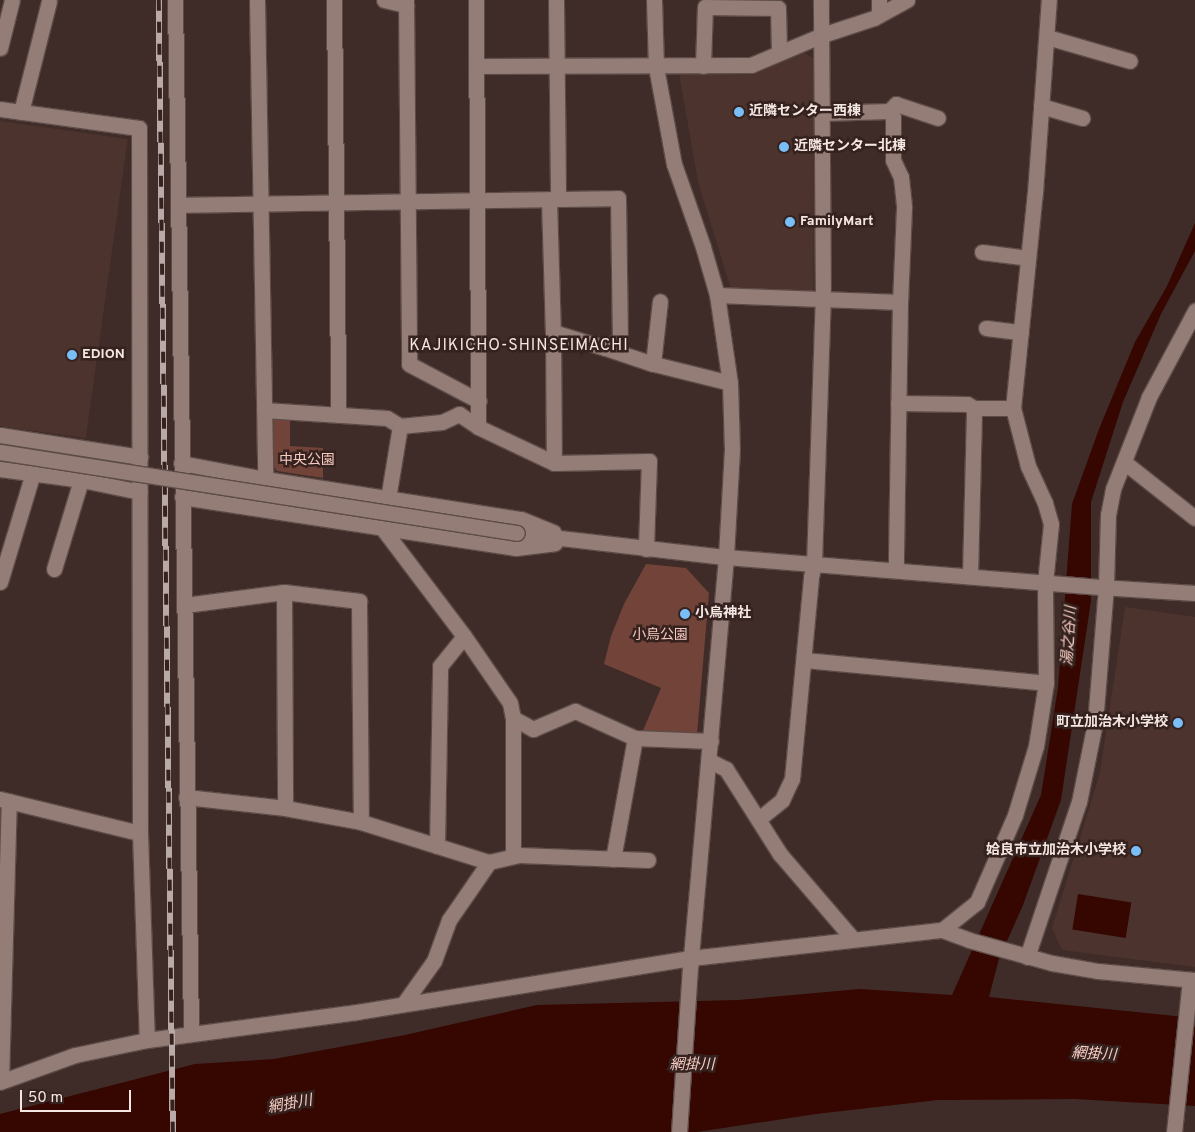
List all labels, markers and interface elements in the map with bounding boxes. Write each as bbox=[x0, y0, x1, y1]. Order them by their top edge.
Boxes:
place label: 近隣センター西棟 bbox=[749, 104, 861, 120]
marker: 近隣センター西棟 bbox=[733, 106, 745, 118]
place label: 近隣センター北棟 bbox=[794, 139, 906, 155]
marker: 近隣センター北棟 bbox=[778, 141, 790, 153]
place label: FamilyMart bbox=[800, 214, 874, 230]
marker: FamilyMart bbox=[784, 216, 796, 228]
district label: KAJIKICHO-SHINSEIMACHI bbox=[407, 336, 631, 356]
place label: EDION bbox=[82, 347, 125, 363]
marker: EDION bbox=[66, 349, 78, 361]
park label: 中央公園 bbox=[279, 453, 335, 469]
water label: 湯之谷川 bbox=[1059, 605, 1081, 667]
place label: 小烏神社 bbox=[695, 606, 751, 622]
marker: 小烏神社 bbox=[679, 608, 691, 620]
park label: 小烏公園 bbox=[632, 628, 688, 644]
place label: 町立加治木小学校 bbox=[1056, 715, 1168, 731]
marker: 町立加治木小学校 bbox=[1172, 717, 1184, 729]
place label: 姶良市立加治木小学校 bbox=[986, 843, 1126, 859]
marker: 姶良市立加治木小学校 bbox=[1130, 845, 1142, 857]
water label: 網掛川 bbox=[1071, 1045, 1117, 1065]
water label: 網掛川 bbox=[670, 1057, 714, 1075]
scale bar bbox=[22, 1080, 134, 1112]
text: 50 m bbox=[28, 1089, 63, 1108]
water label: 網掛川 bbox=[266, 1092, 314, 1118]

